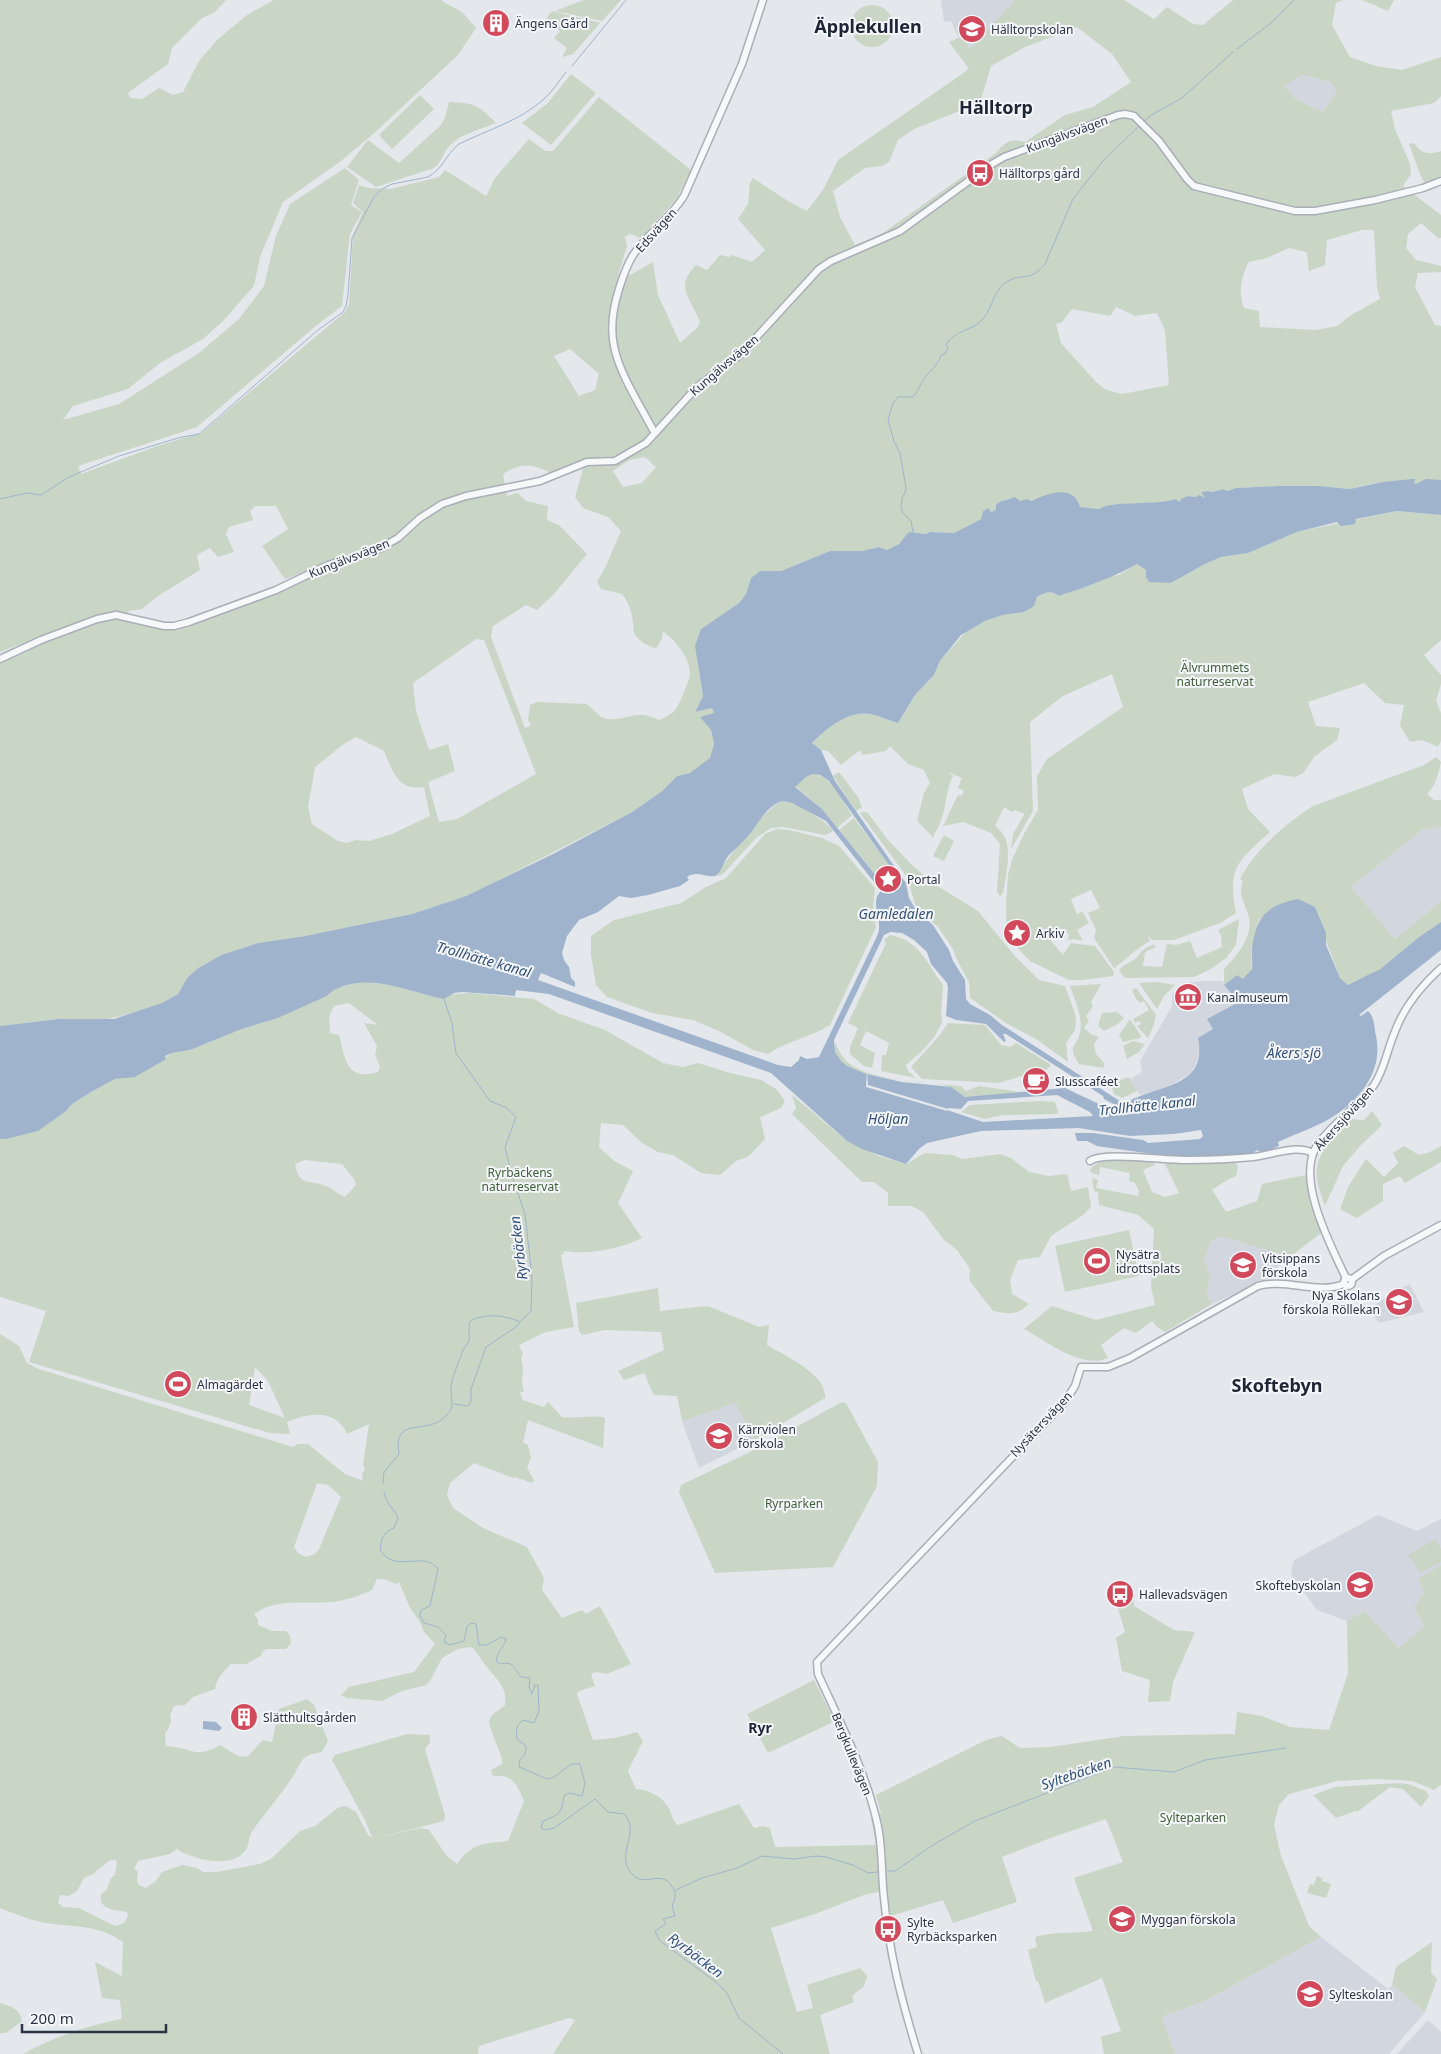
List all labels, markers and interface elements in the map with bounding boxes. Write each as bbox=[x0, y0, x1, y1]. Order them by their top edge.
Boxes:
building icon: Ängens Gård bbox=[481, 8, 511, 38]
district label: Äpplekullen bbox=[814, 14, 922, 38]
school or university icon: Hälltorpskolan bbox=[957, 14, 987, 44]
place label: Ängens Gård bbox=[515, 15, 588, 32]
place label: Hälltorpskolan bbox=[991, 21, 1073, 38]
district label: Hälltorp bbox=[959, 95, 1033, 119]
street label: Kungälvsvägen bbox=[1024, 111, 1110, 157]
bus stop icon: Hälltorps gård bbox=[965, 158, 995, 188]
place label: Hälltorps gård bbox=[999, 165, 1080, 182]
street label: Edsvägen bbox=[632, 204, 680, 256]
street label: Kungälvsvägen bbox=[686, 330, 762, 400]
street label: Kungälvsvägen bbox=[306, 534, 392, 582]
park label: Älvrummets naturreservat bbox=[1177, 659, 1254, 690]
place icon: Portal bbox=[873, 864, 903, 894]
place label: Portal bbox=[907, 871, 941, 888]
water label: Gamledalen bbox=[858, 904, 934, 923]
place icon: Arkiv bbox=[1002, 918, 1032, 948]
place label: Arkiv bbox=[1036, 925, 1065, 942]
water label: Trollhätte kanal bbox=[435, 936, 534, 982]
museum icon: Kanalmuseum bbox=[1173, 982, 1203, 1012]
place label: Kanalmuseum bbox=[1207, 989, 1288, 1006]
water label: Åkers sjö bbox=[1266, 1043, 1321, 1062]
cafe icon: Slusscaféet bbox=[1021, 1066, 1051, 1096]
place label: Slusscaféet bbox=[1055, 1073, 1119, 1090]
street label: Åkerssjövägen bbox=[1310, 1082, 1378, 1154]
water label: Trollhätte kanal bbox=[1098, 1090, 1197, 1120]
water label: Höljan bbox=[868, 1109, 908, 1128]
park label: Ryrbäckens naturreservat bbox=[482, 1164, 559, 1195]
water label: Ryrbäcken bbox=[505, 1215, 531, 1281]
sports icon: Nysätra idrottsplats bbox=[1082, 1246, 1112, 1276]
place label: Nysätra idrottsplats bbox=[1116, 1246, 1180, 1277]
school or university icon: Vitsippans förskola bbox=[1228, 1250, 1258, 1280]
place label: Vitsippans förskola bbox=[1262, 1250, 1320, 1281]
place label: Nya Skolans förskola Röllekan bbox=[1283, 1287, 1380, 1318]
school or university icon: Nya Skolans förskola Röllekan bbox=[1384, 1287, 1414, 1317]
sports icon: Almagärdet bbox=[163, 1369, 193, 1399]
district label: Skoftebyn bbox=[1232, 1373, 1322, 1397]
place label: Almagärdet bbox=[197, 1376, 264, 1393]
street label: Nysätersvägen bbox=[1006, 1388, 1076, 1460]
school or university icon: Kärrviolen förskola bbox=[704, 1421, 734, 1451]
place label: Kärrviolen förskola bbox=[738, 1421, 796, 1452]
park label: Ryrparken bbox=[765, 1495, 823, 1512]
school or university icon: Skoftebyskolan bbox=[1345, 1570, 1375, 1600]
place label: Skoftebyskolan bbox=[1256, 1577, 1341, 1594]
bus stop icon: Hallevadsvägen bbox=[1105, 1579, 1135, 1609]
place label: Hallevadsvägen bbox=[1139, 1586, 1228, 1603]
building icon: Slätthultsgården bbox=[229, 1702, 259, 1732]
place label: Slätthultsgården bbox=[263, 1709, 356, 1726]
street label: Bergkullevägen bbox=[828, 1710, 876, 1798]
district label: Ryr bbox=[748, 1718, 772, 1737]
water label: Syltebäcken bbox=[1038, 1752, 1114, 1794]
park label: Sylteparken bbox=[1160, 1809, 1226, 1826]
school or university icon: Myggan förskola bbox=[1107, 1904, 1137, 1934]
place label: Myggan förskola bbox=[1141, 1911, 1236, 1928]
bus stop icon: Sylte Ryrbäcksparken bbox=[873, 1914, 903, 1944]
place label: Sylte Ryrbäcksparken bbox=[907, 1914, 997, 1945]
water label: Ryrbäcken bbox=[665, 1928, 727, 1982]
school or university icon: Sylteskolan bbox=[1295, 1979, 1325, 2009]
place label: Sylteskolan bbox=[1329, 1986, 1393, 2003]
scale bar bbox=[22, 2002, 166, 2034]
text: 200 m bbox=[30, 2008, 74, 2028]

